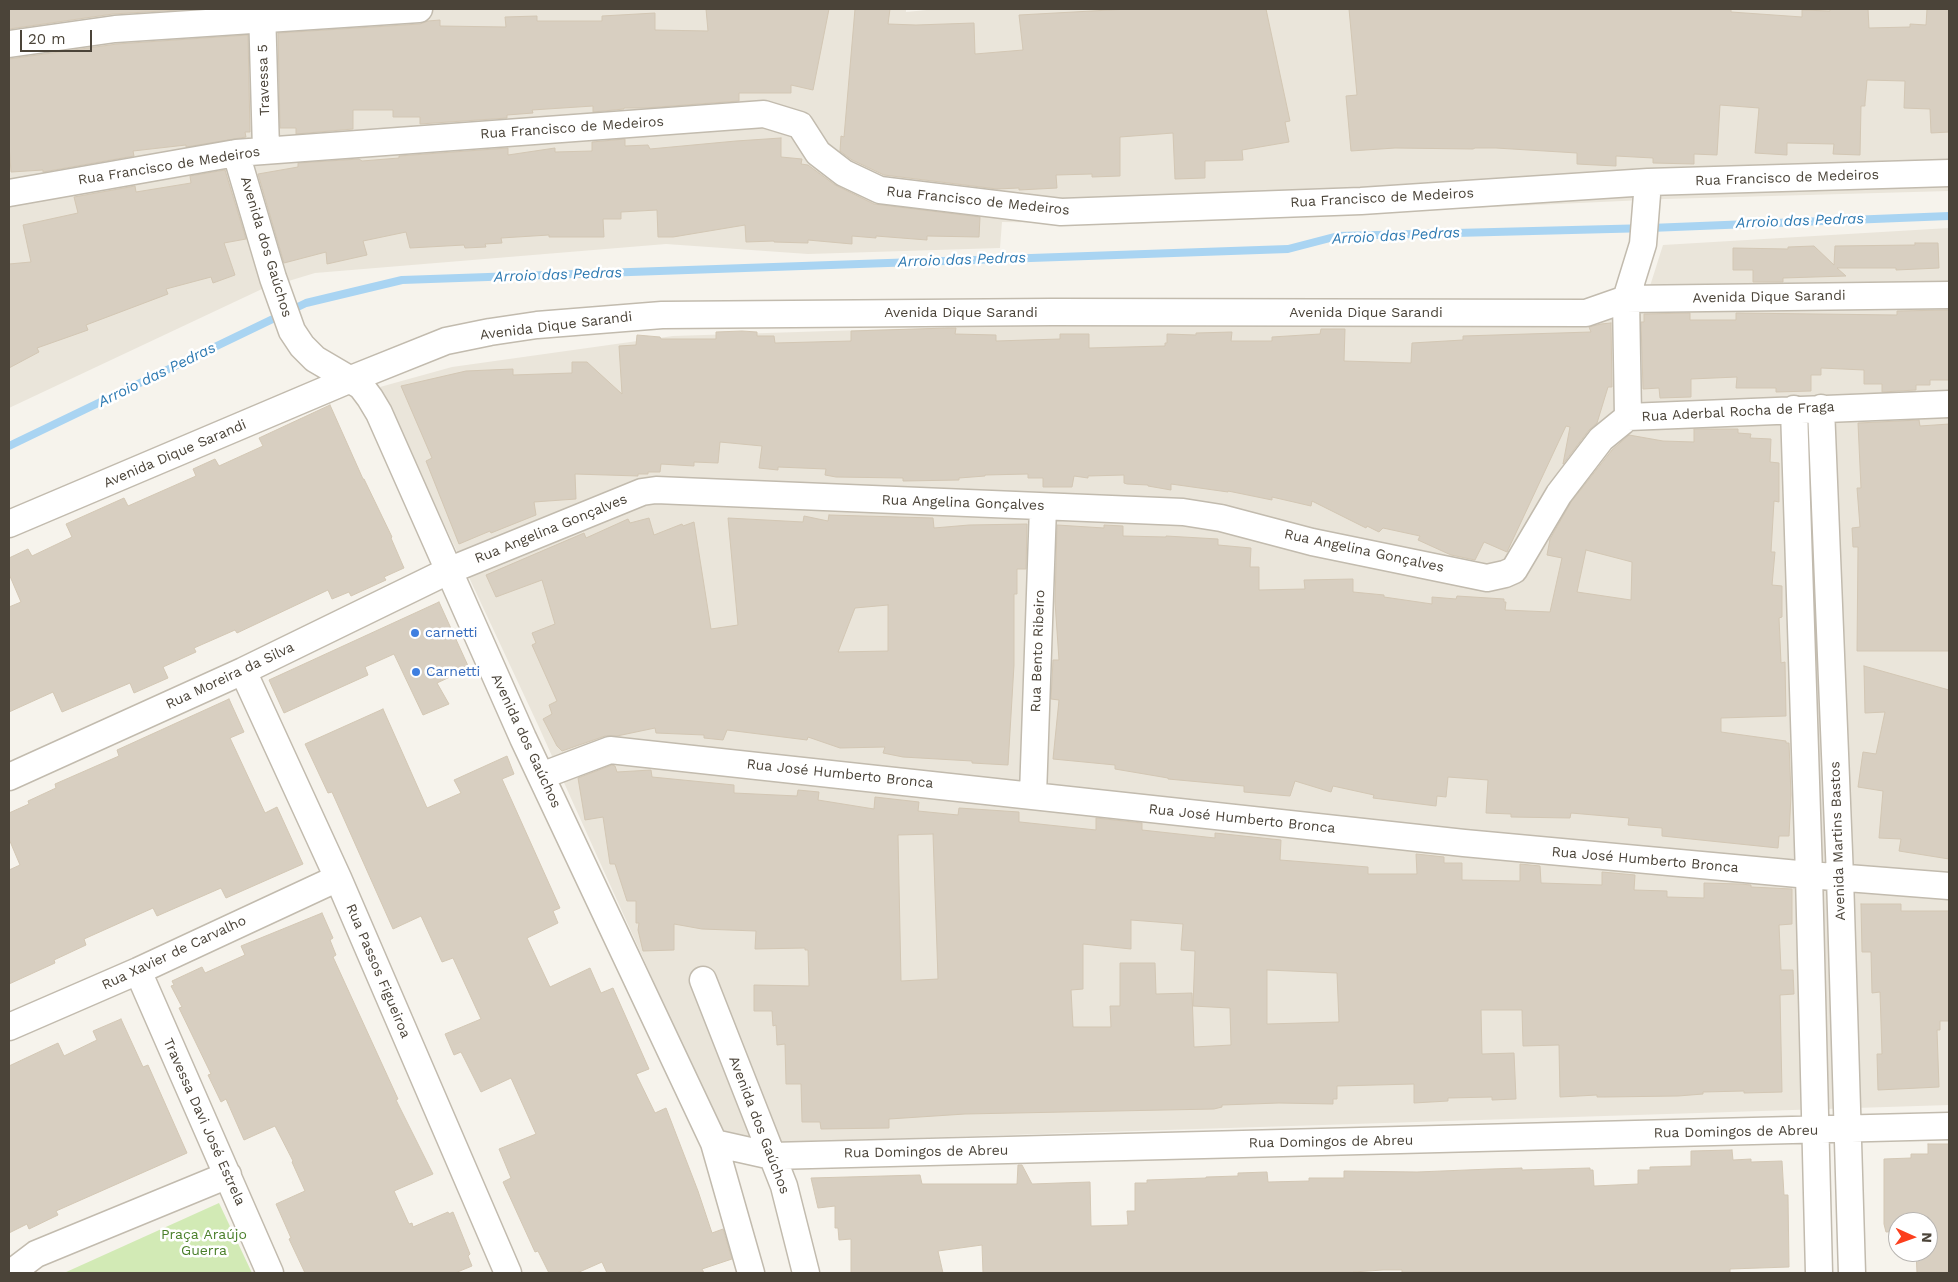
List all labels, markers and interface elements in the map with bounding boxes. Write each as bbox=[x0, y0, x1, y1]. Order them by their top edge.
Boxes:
scale bar bbox=[22, 20, 95, 52]
text: 20 m bbox=[28, 30, 66, 48]
street label: Travessa 5 bbox=[254, 44, 274, 116]
street label: Rua Francisco de Medeiros bbox=[480, 113, 664, 143]
street label: Rua Francisco de Medeiros bbox=[77, 143, 261, 189]
street label: Rua Francisco de Medeiros bbox=[1695, 166, 1879, 190]
street label: Avenida dos Gaúchos bbox=[237, 175, 295, 319]
street label: Rua Francisco de Medeiros bbox=[886, 183, 1070, 219]
street label: Rua Francisco de Medeiros bbox=[1290, 185, 1474, 211]
water label: Arroio das Pedras bbox=[1736, 210, 1864, 232]
water label: Arroio das Pedras bbox=[1331, 224, 1461, 248]
water label: Arroio das Pedras bbox=[898, 249, 1026, 271]
water label: Arroio das Pedras bbox=[494, 264, 622, 286]
street label: Avenida Dique Sarandi bbox=[1692, 287, 1846, 307]
street label: Avenida Dique Sarandi bbox=[884, 305, 1038, 321]
street label: Avenida Dique Sarandi bbox=[1289, 305, 1443, 321]
street label: Avenida Dique Sarandi bbox=[479, 308, 633, 344]
water label: Arroio das Pedras bbox=[95, 339, 219, 411]
street label: Rua Aderbal Rocha de Fraga bbox=[1641, 399, 1835, 425]
street label: Avenida Dique Sarandi bbox=[101, 416, 249, 492]
street label: Rua Angelina Gonçalves bbox=[472, 491, 630, 567]
street label: Rua Angelina Gonçalves bbox=[881, 492, 1045, 514]
street label: Rua Angelina Gonçalves bbox=[1283, 526, 1445, 576]
street label: Rua Bento Ribeiro bbox=[1027, 589, 1049, 713]
place label: carnetti bbox=[425, 625, 478, 641]
marker: carnetti bbox=[409, 627, 421, 639]
street label: Rua Moreira da Silva bbox=[163, 639, 297, 713]
place label: Carnetti bbox=[426, 664, 480, 680]
marker: Carnetti bbox=[410, 666, 422, 678]
street label: Avenida dos Gaúchos bbox=[487, 671, 565, 811]
street label: Rua José Humberto Bronca bbox=[746, 756, 934, 792]
street label: Avenida Martins Bastos bbox=[1827, 761, 1849, 921]
street label: Rua José Humberto Bronca bbox=[1148, 801, 1336, 837]
street label: Rua José Humberto Bronca bbox=[1551, 843, 1739, 877]
street label: Rua Passos Figueiroa bbox=[342, 901, 414, 1041]
street label: Rua Xavier de Carvalho bbox=[99, 912, 249, 994]
street label: Travessa Davi José Estrela bbox=[159, 1036, 249, 1208]
street label: Avenida dos Gaúchos bbox=[725, 1054, 793, 1196]
street label: Rua Domingos de Abreu bbox=[1654, 1122, 1818, 1142]
street label: Rua Domingos de Abreu bbox=[1249, 1132, 1413, 1152]
street label: Rua Domingos de Abreu bbox=[844, 1142, 1008, 1162]
north arrow bbox=[1888, 1212, 1938, 1262]
park label: Praça Araújo Guerra bbox=[161, 1227, 247, 1260]
text: N bbox=[1919, 1232, 1935, 1243]

